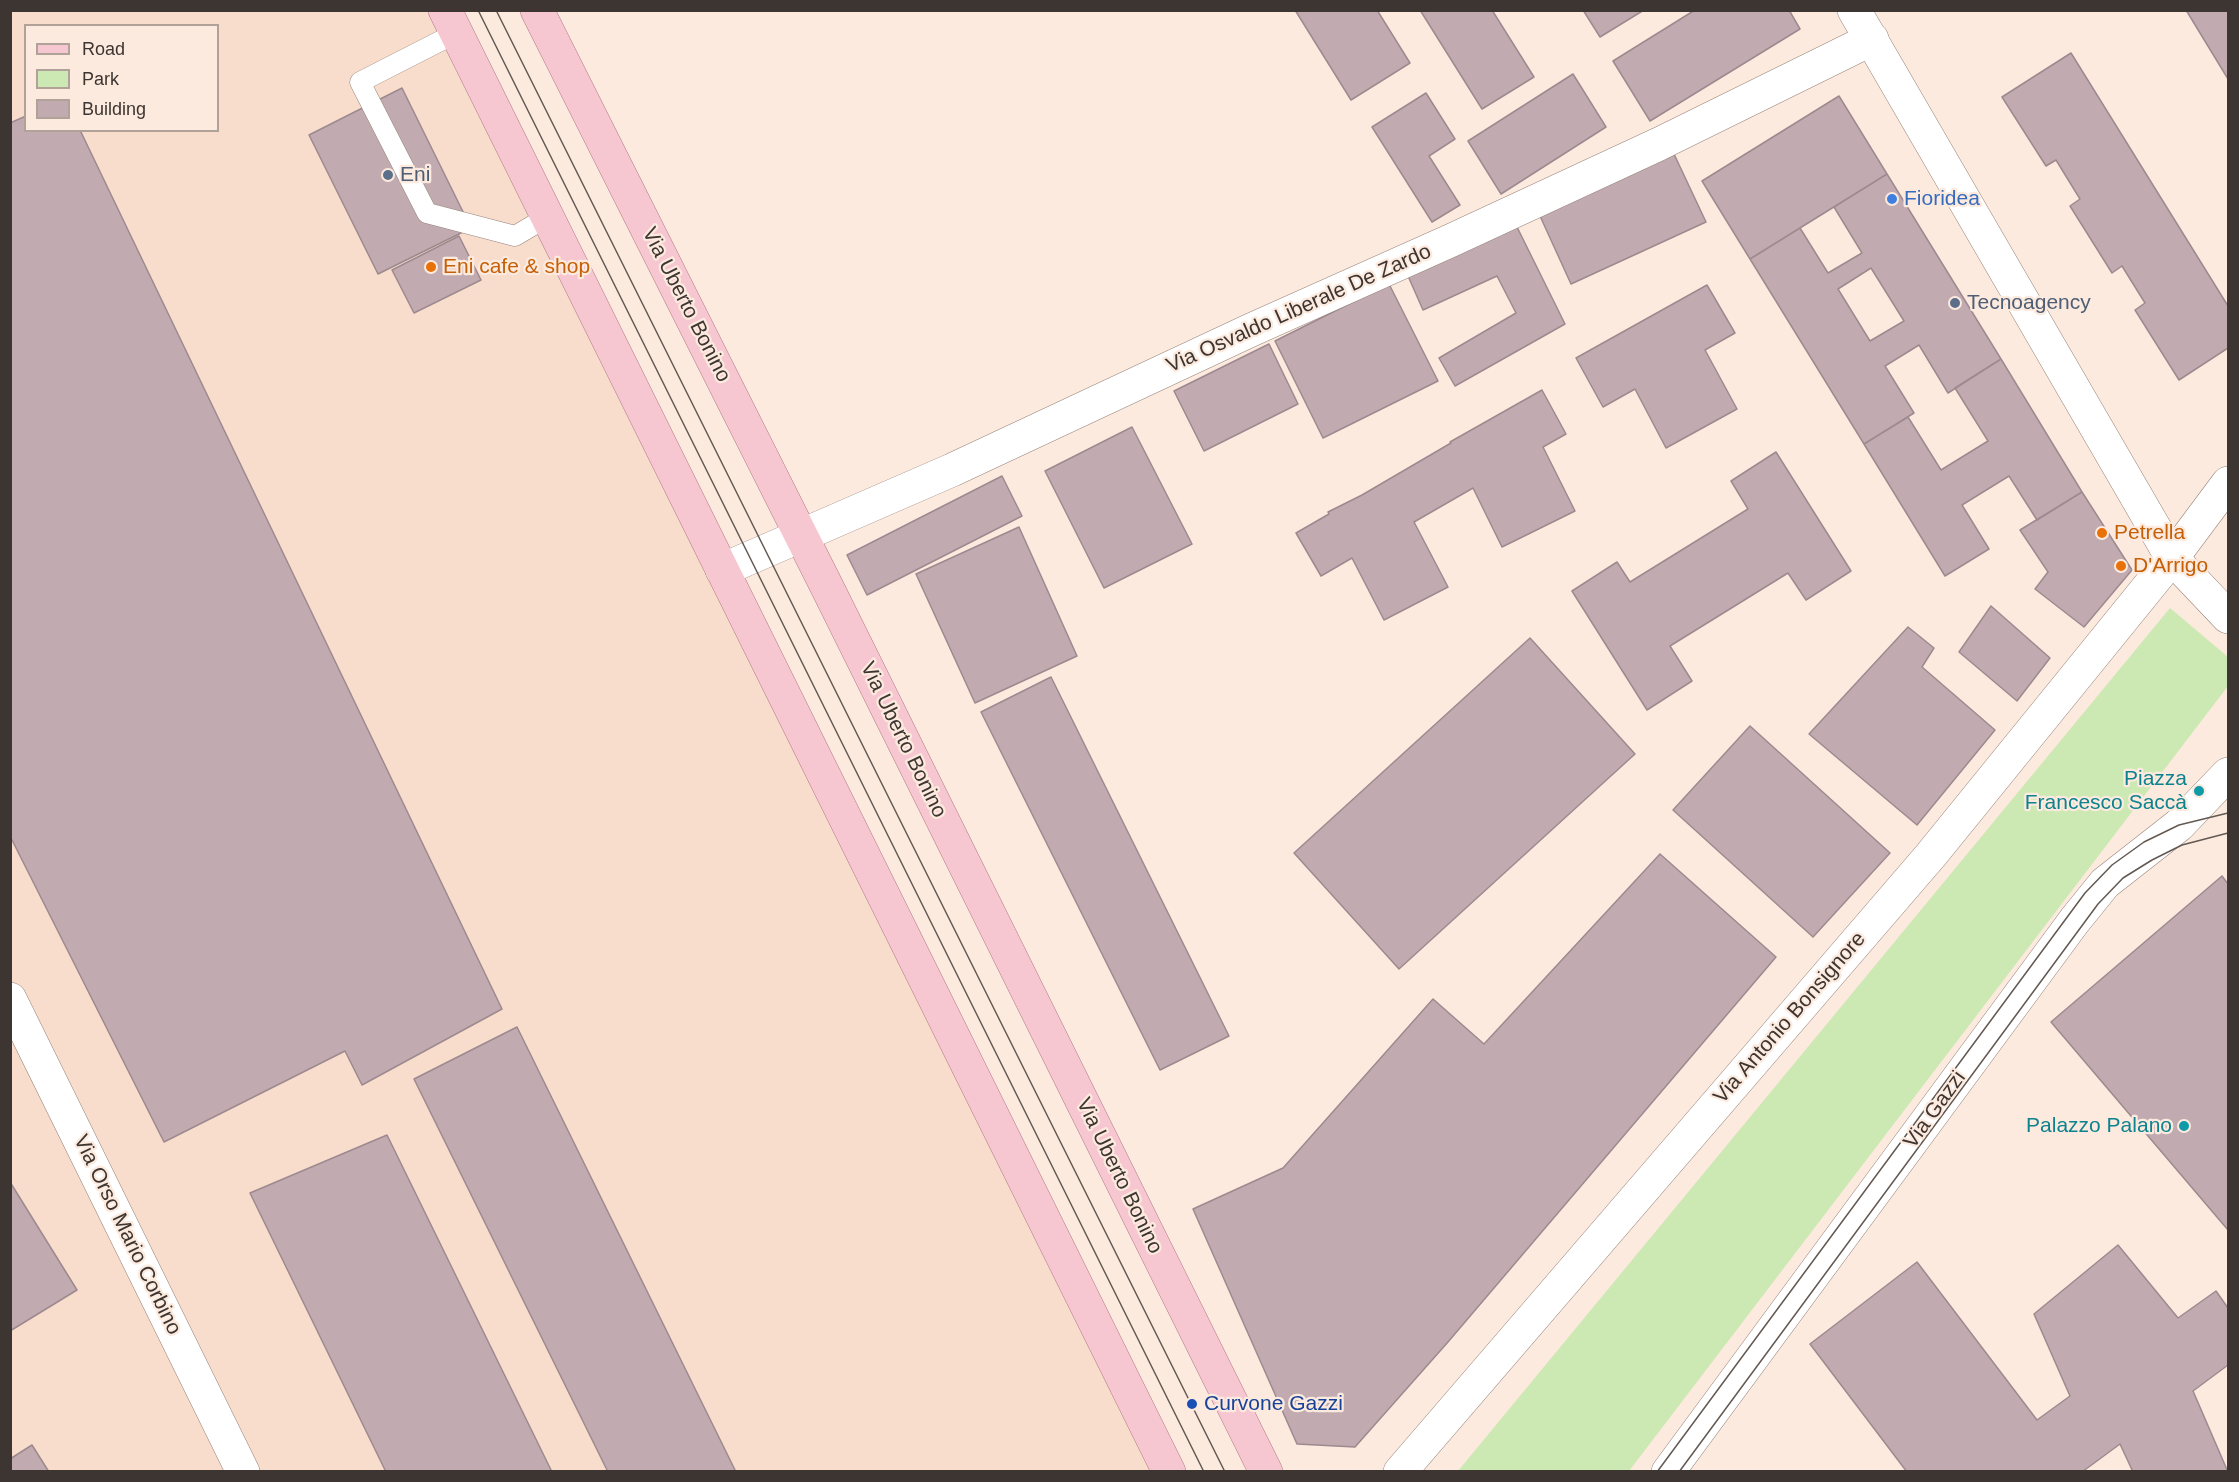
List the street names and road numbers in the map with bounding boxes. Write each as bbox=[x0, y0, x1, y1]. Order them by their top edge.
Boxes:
street label: Via Uberto Bonino bbox=[636, 224, 736, 386]
street label: Via Osvaldo Liberale De Zardo bbox=[1163, 239, 1435, 379]
street label: Via Uberto Bonino bbox=[854, 658, 952, 822]
street label: Via Antonio Bonsignore bbox=[1709, 927, 1871, 1109]
street label: Via Gazzi bbox=[1899, 1066, 1971, 1154]
street label: Via Uberto Bonino bbox=[1070, 1094, 1168, 1258]
street label: Via Orso Mario Corbino bbox=[68, 1131, 186, 1339]

